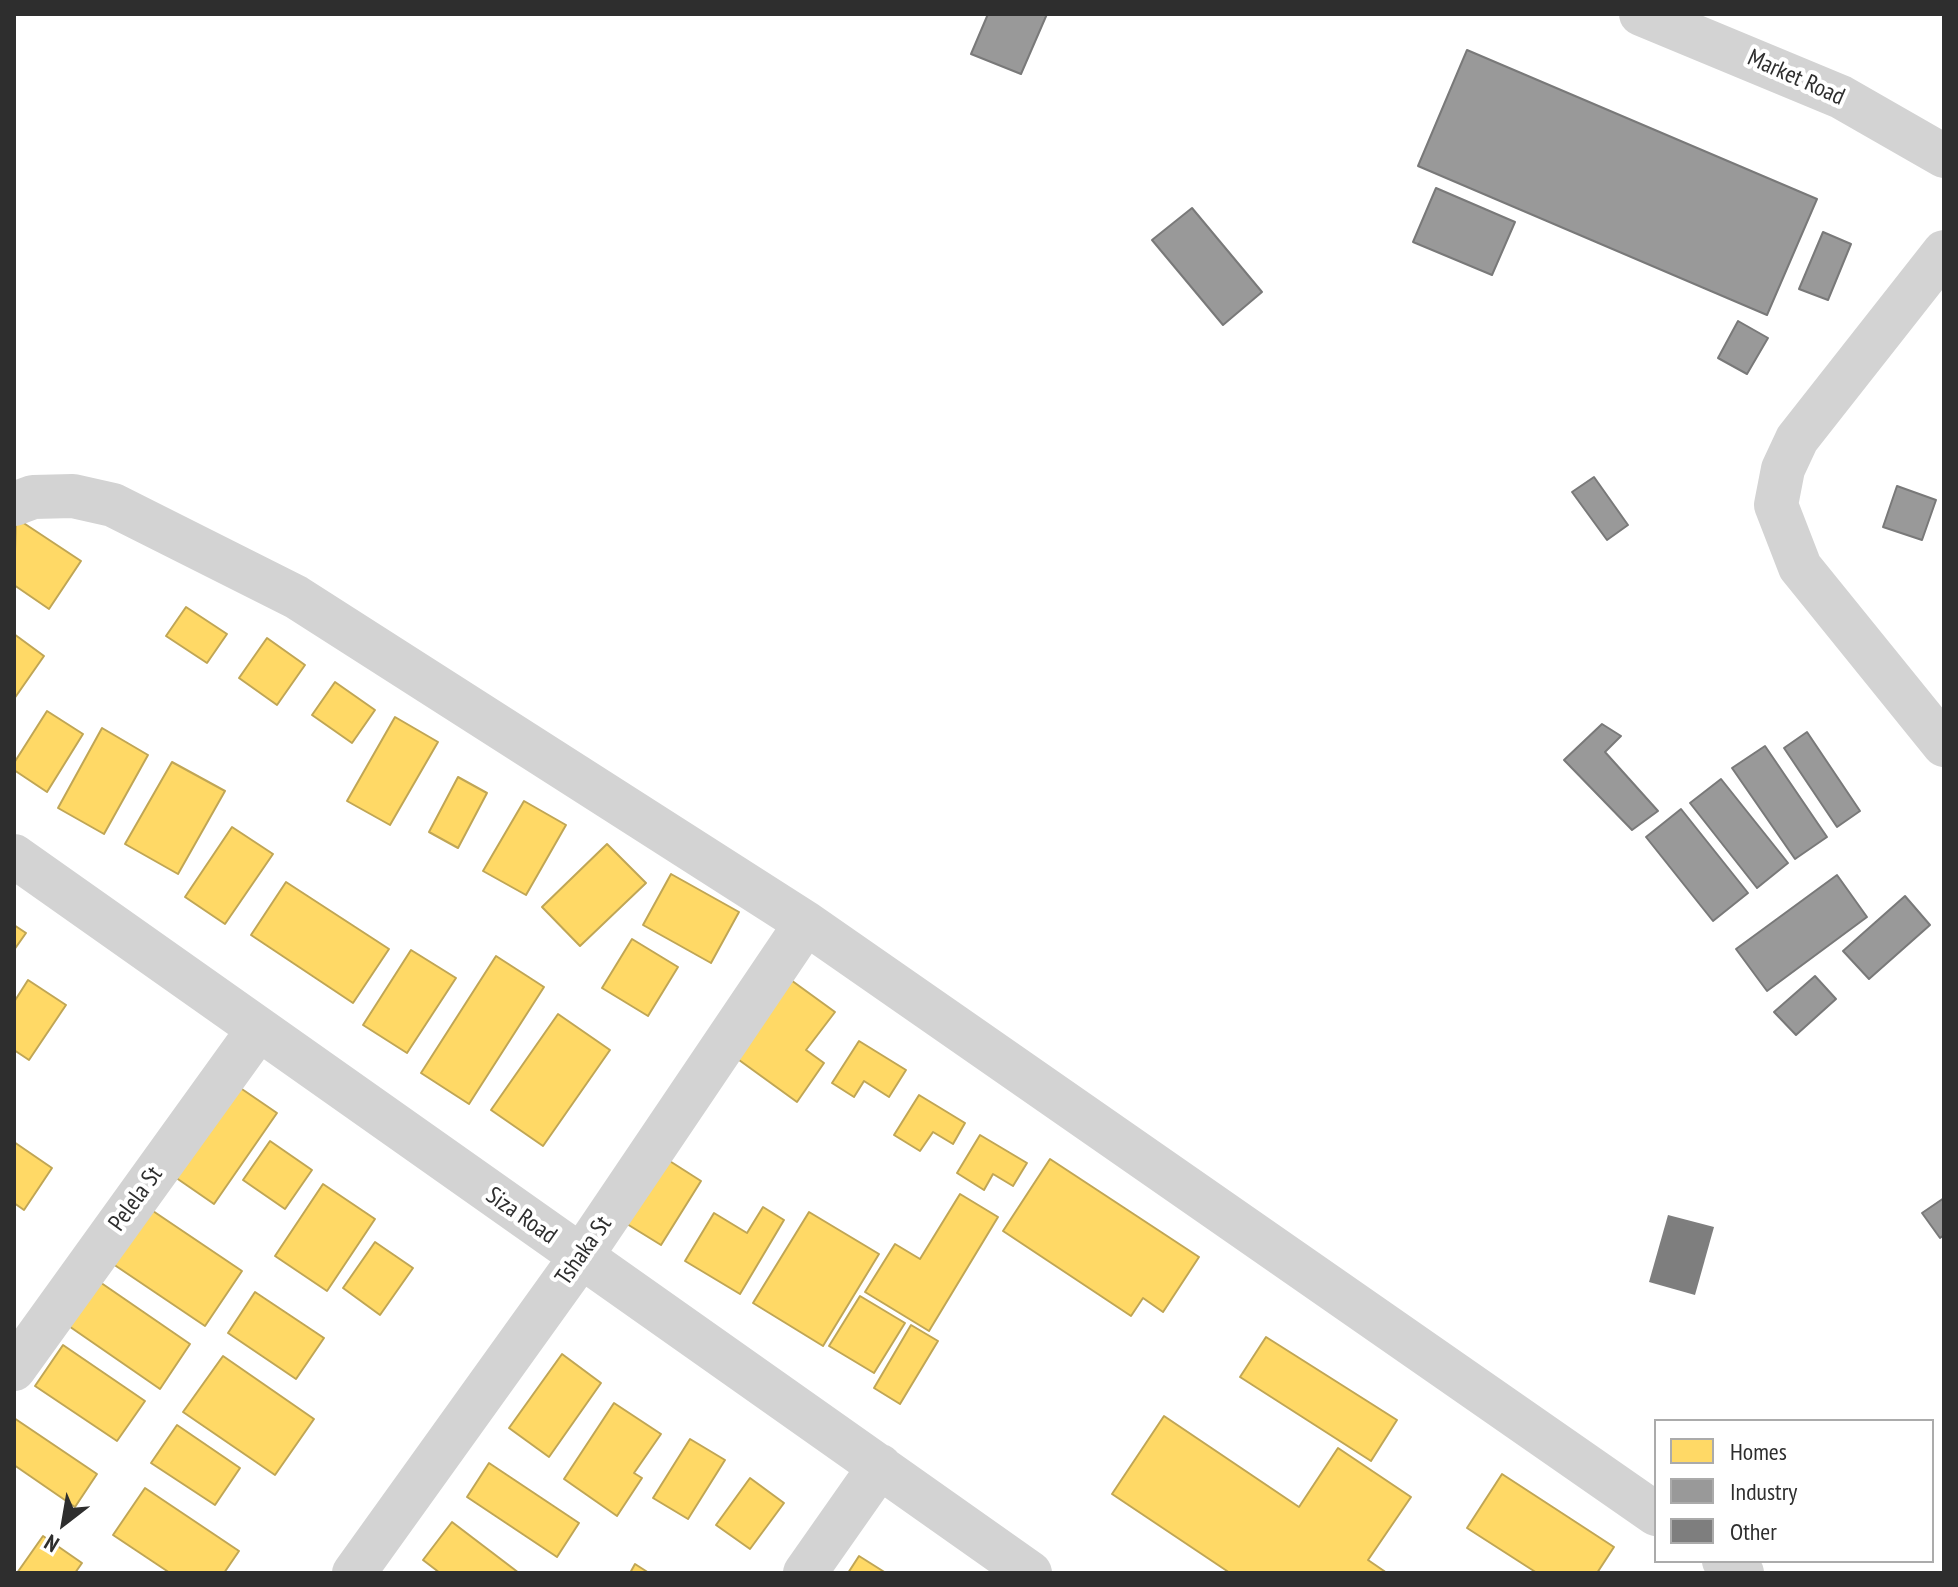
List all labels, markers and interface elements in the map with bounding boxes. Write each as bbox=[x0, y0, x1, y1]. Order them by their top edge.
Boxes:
street label: Market Road bbox=[1743, 44, 1849, 112]
street label: Pelela St bbox=[103, 1161, 169, 1237]
street label: Siza Road bbox=[480, 1181, 562, 1251]
street label: Tshaka St bbox=[550, 1211, 618, 1291]
legend bbox=[1654, 1419, 1934, 1563]
text: Homes bbox=[1730, 1436, 1787, 1467]
text: Industry bbox=[1730, 1476, 1797, 1507]
north arrow bbox=[24, 1483, 104, 1563]
text: Other bbox=[1730, 1516, 1777, 1547]
text: N bbox=[39, 1529, 64, 1559]

